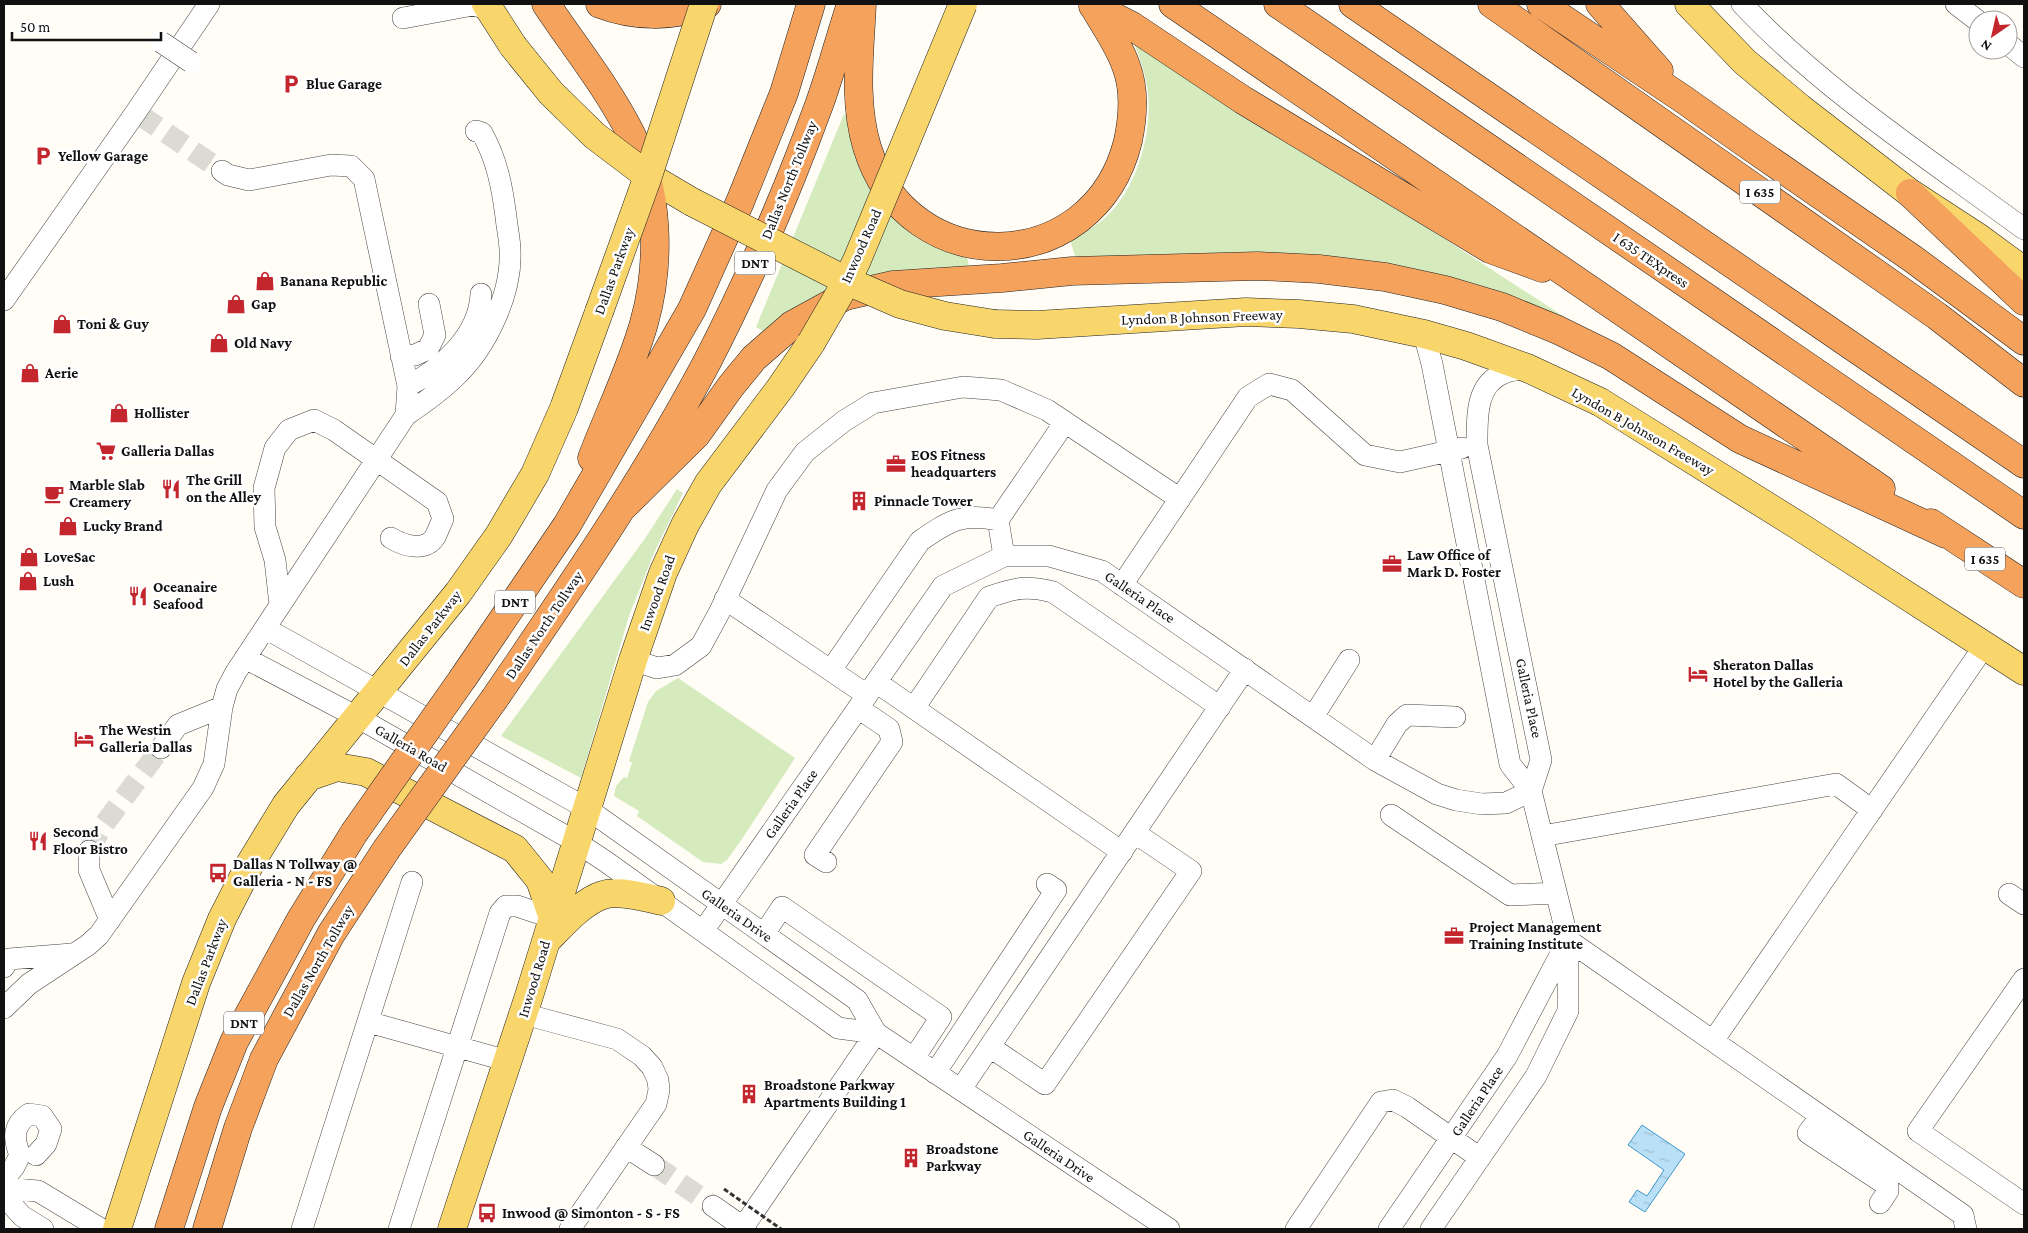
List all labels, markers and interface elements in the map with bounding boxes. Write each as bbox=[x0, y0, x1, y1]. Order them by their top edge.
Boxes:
scale bar bbox=[12, 10, 161, 42]
north arrow bbox=[1968, 10, 2018, 60]
text: 50 m bbox=[20, 19, 50, 35]
text: N bbox=[1977, 36, 1994, 55]
parking icon: Blue Garage bbox=[280, 73, 302, 95]
place label: Blue Garage bbox=[306, 76, 382, 92]
street label: Dallas North Tollway bbox=[758, 118, 821, 242]
parking icon: Yellow Garage bbox=[32, 145, 54, 167]
place label: Yellow Garage bbox=[58, 148, 148, 164]
road number: I 635 bbox=[1740, 180, 1780, 203]
street label: Inwood Road bbox=[838, 206, 885, 286]
street label: Dallas Parkway bbox=[591, 225, 638, 317]
street label: I 635 TEXpress bbox=[1610, 229, 1692, 292]
road number: DNT bbox=[735, 252, 775, 274]
shop icon: Banana Republic bbox=[254, 270, 276, 292]
place label: Banana Republic bbox=[280, 273, 387, 289]
shop icon: Gap bbox=[225, 293, 247, 315]
place label: Gap bbox=[251, 296, 276, 312]
street label: Lyndon B Johnson Freeway bbox=[1121, 306, 1283, 329]
shop icon: Toni & Guy bbox=[51, 313, 73, 335]
place label: Toni & Guy bbox=[77, 316, 149, 332]
shop icon: Old Navy bbox=[208, 332, 230, 354]
place label: Old Navy bbox=[234, 335, 292, 351]
shop icon: Aerie bbox=[19, 362, 41, 384]
place label: Aerie bbox=[44, 365, 78, 381]
street label: Lyndon B Johnson Freeway bbox=[1568, 384, 1717, 479]
shop icon: Hollister bbox=[108, 402, 130, 424]
place label: Hollister bbox=[134, 405, 190, 421]
supermarket icon: Galleria Dallas bbox=[95, 440, 117, 462]
place label: Galleria Dallas bbox=[121, 443, 214, 459]
place label: EOS Fitness headquarters bbox=[911, 447, 996, 480]
office icon: EOS Fitness headquarters bbox=[885, 453, 907, 475]
place label: The Grill on the Alley bbox=[186, 472, 262, 505]
place label: Marble Slab Creamery bbox=[69, 477, 145, 510]
restaurant icon: The Grill on the Alley bbox=[160, 478, 182, 500]
cafe icon: Marble Slab Creamery bbox=[43, 483, 65, 505]
building icon: Pinnacle Tower bbox=[848, 490, 870, 512]
place label: Pinnacle Tower bbox=[874, 493, 973, 509]
shop icon: Lucky Brand bbox=[57, 515, 79, 537]
place label: Lucky Brand bbox=[83, 518, 163, 534]
shop icon: LoveSac bbox=[18, 546, 40, 568]
place label: Law Office of Mark D. Foster bbox=[1407, 547, 1501, 580]
road number: I 635 bbox=[1965, 548, 2005, 570]
place label: LoveSac bbox=[44, 549, 96, 565]
street label: Inwood Road bbox=[636, 553, 678, 633]
office icon: Law Office of Mark D. Foster bbox=[1381, 553, 1403, 575]
street label: Dallas North Tollway bbox=[502, 568, 587, 682]
street label: Galleria Place bbox=[1102, 568, 1178, 627]
shop icon: Lush bbox=[17, 570, 39, 592]
place label: Lush bbox=[43, 573, 75, 589]
place label: Oceanaire Seafood bbox=[153, 579, 217, 612]
restaurant icon: Oceanaire Seafood bbox=[127, 585, 149, 607]
street label: Dallas Parkway bbox=[396, 587, 465, 670]
road number: DNT bbox=[495, 590, 535, 614]
street label: Galleria Place bbox=[1513, 657, 1545, 740]
place label: Sheraton Dallas Hotel by the Galleria bbox=[1713, 657, 1844, 690]
hotel icon: Sheraton Dallas Hotel by the Galleria bbox=[1687, 663, 1709, 685]
street label: Galleria Road bbox=[372, 721, 450, 775]
place label: The Westin Galleria Dallas bbox=[99, 722, 192, 755]
hotel icon: The Westin Galleria Dallas bbox=[73, 728, 95, 750]
street label: Galleria Place bbox=[761, 766, 821, 842]
place label: Second Floor Bistro bbox=[53, 824, 128, 857]
restaurant icon: Second Floor Bistro bbox=[27, 830, 49, 852]
place label: Dallas N Tollway @ Galleria - N - FS bbox=[233, 856, 357, 889]
bus stop icon: Dallas N Tollway @ Galleria - N - FS bbox=[207, 862, 229, 884]
street label: Galleria Drive bbox=[699, 885, 776, 945]
street label: Dallas North Tollway bbox=[279, 902, 357, 1020]
street label: Dallas Parkway bbox=[182, 916, 231, 1008]
place label: Project Management Training Institute bbox=[1469, 919, 1602, 952]
office icon: Project Management Training Institute bbox=[1443, 925, 1465, 947]
street label: Inwood Road bbox=[515, 939, 553, 1019]
road number: DNT bbox=[224, 1011, 264, 1034]
street label: Galleria Place bbox=[1448, 1063, 1507, 1139]
place label: Broadstone Parkway Apartments Building 1 bbox=[763, 1077, 906, 1110]
building icon: Broadstone Parkway Apartments Building 1 bbox=[738, 1083, 760, 1105]
street label: Galleria Drive bbox=[1020, 1126, 1098, 1186]
place label: Broadstone Parkway bbox=[926, 1141, 999, 1174]
building icon: Broadstone Parkway bbox=[900, 1147, 922, 1169]
bus stop icon: Inwood @ Simonton - S - FS bbox=[476, 1202, 498, 1224]
place label: Inwood @ Simonton - S - FS bbox=[502, 1205, 680, 1221]

